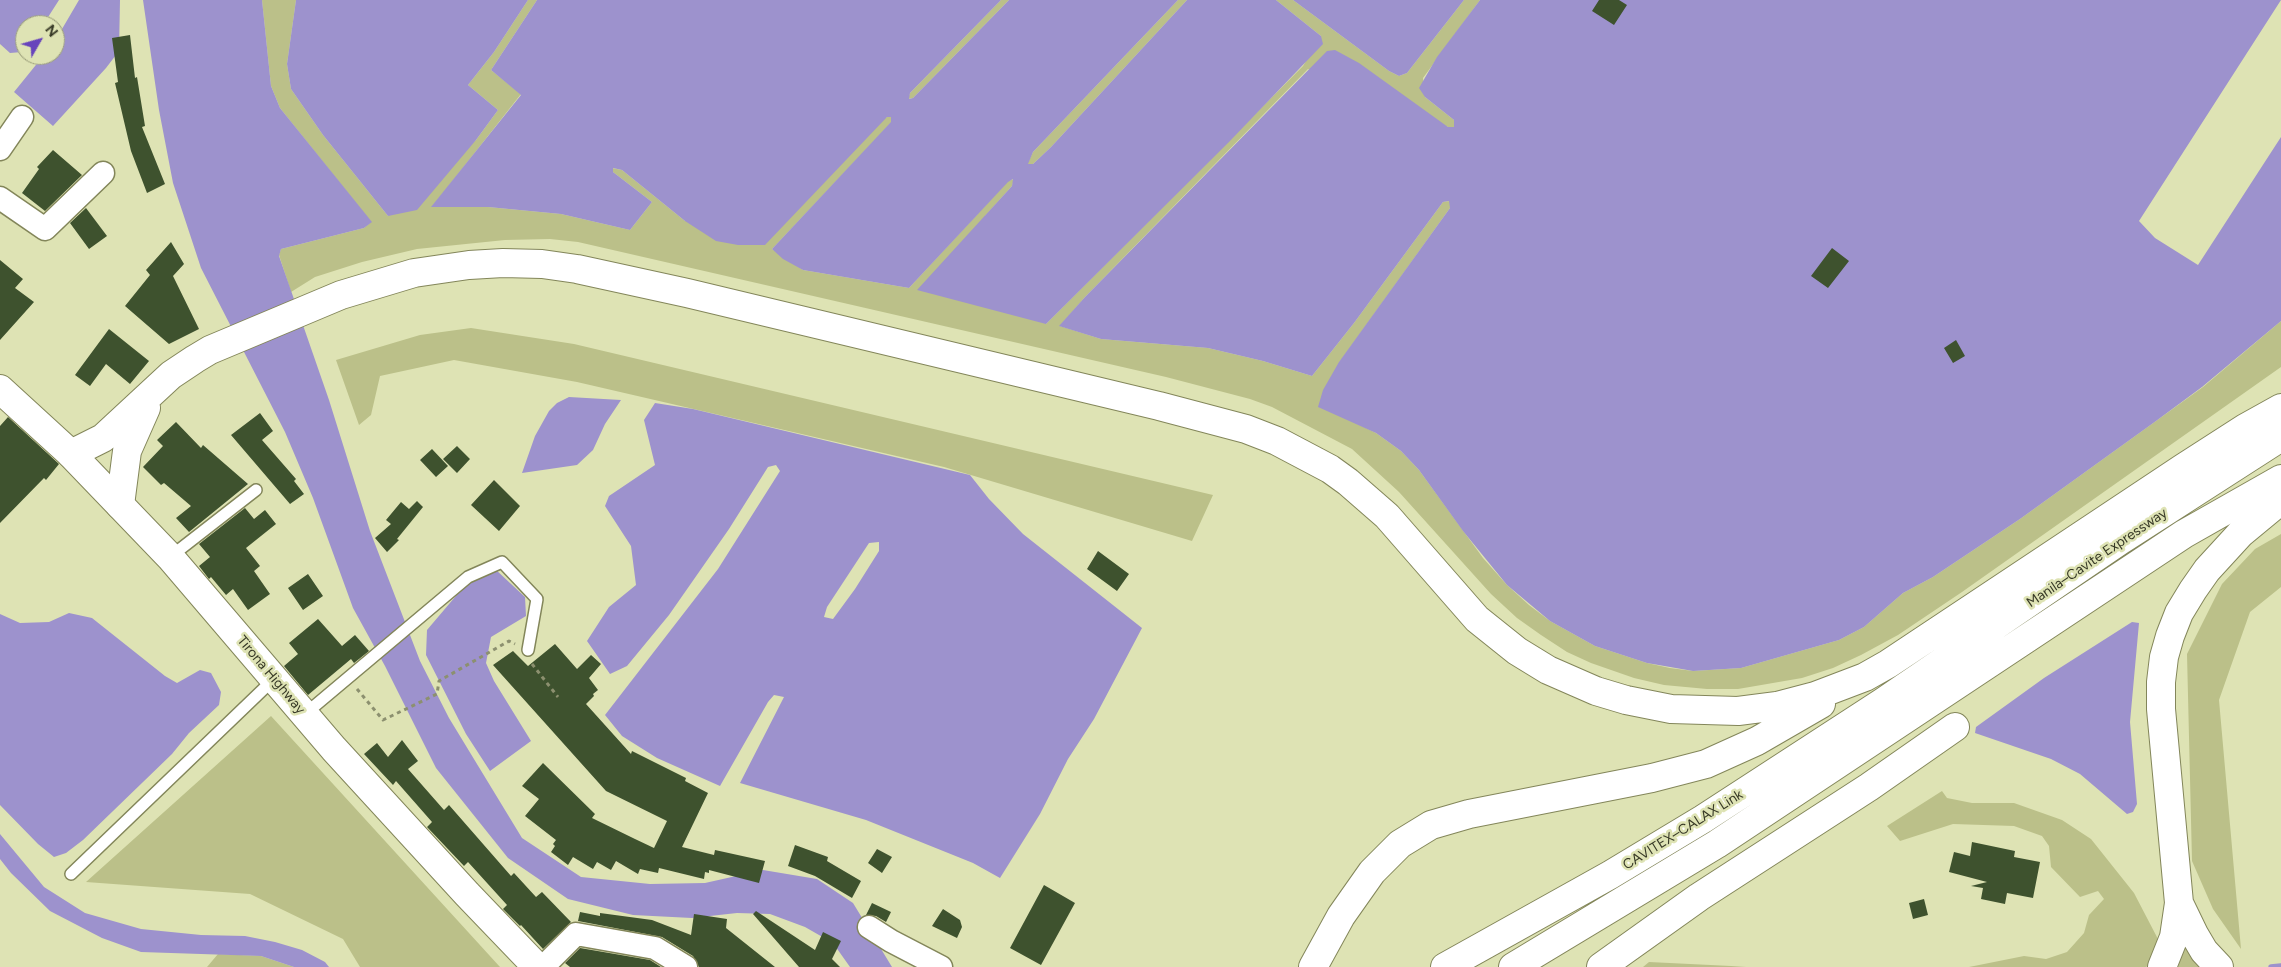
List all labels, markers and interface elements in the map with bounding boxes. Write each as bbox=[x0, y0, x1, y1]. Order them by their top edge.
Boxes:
north arrow bbox=[15, 15, 65, 65]
text: N bbox=[41, 22, 61, 41]
street label: Manila–Cavite Expressway bbox=[2024, 505, 2170, 611]
street label: Tirona Highway bbox=[233, 632, 309, 718]
street label: CAVITEX–CALAX Link bbox=[1620, 786, 1746, 874]

